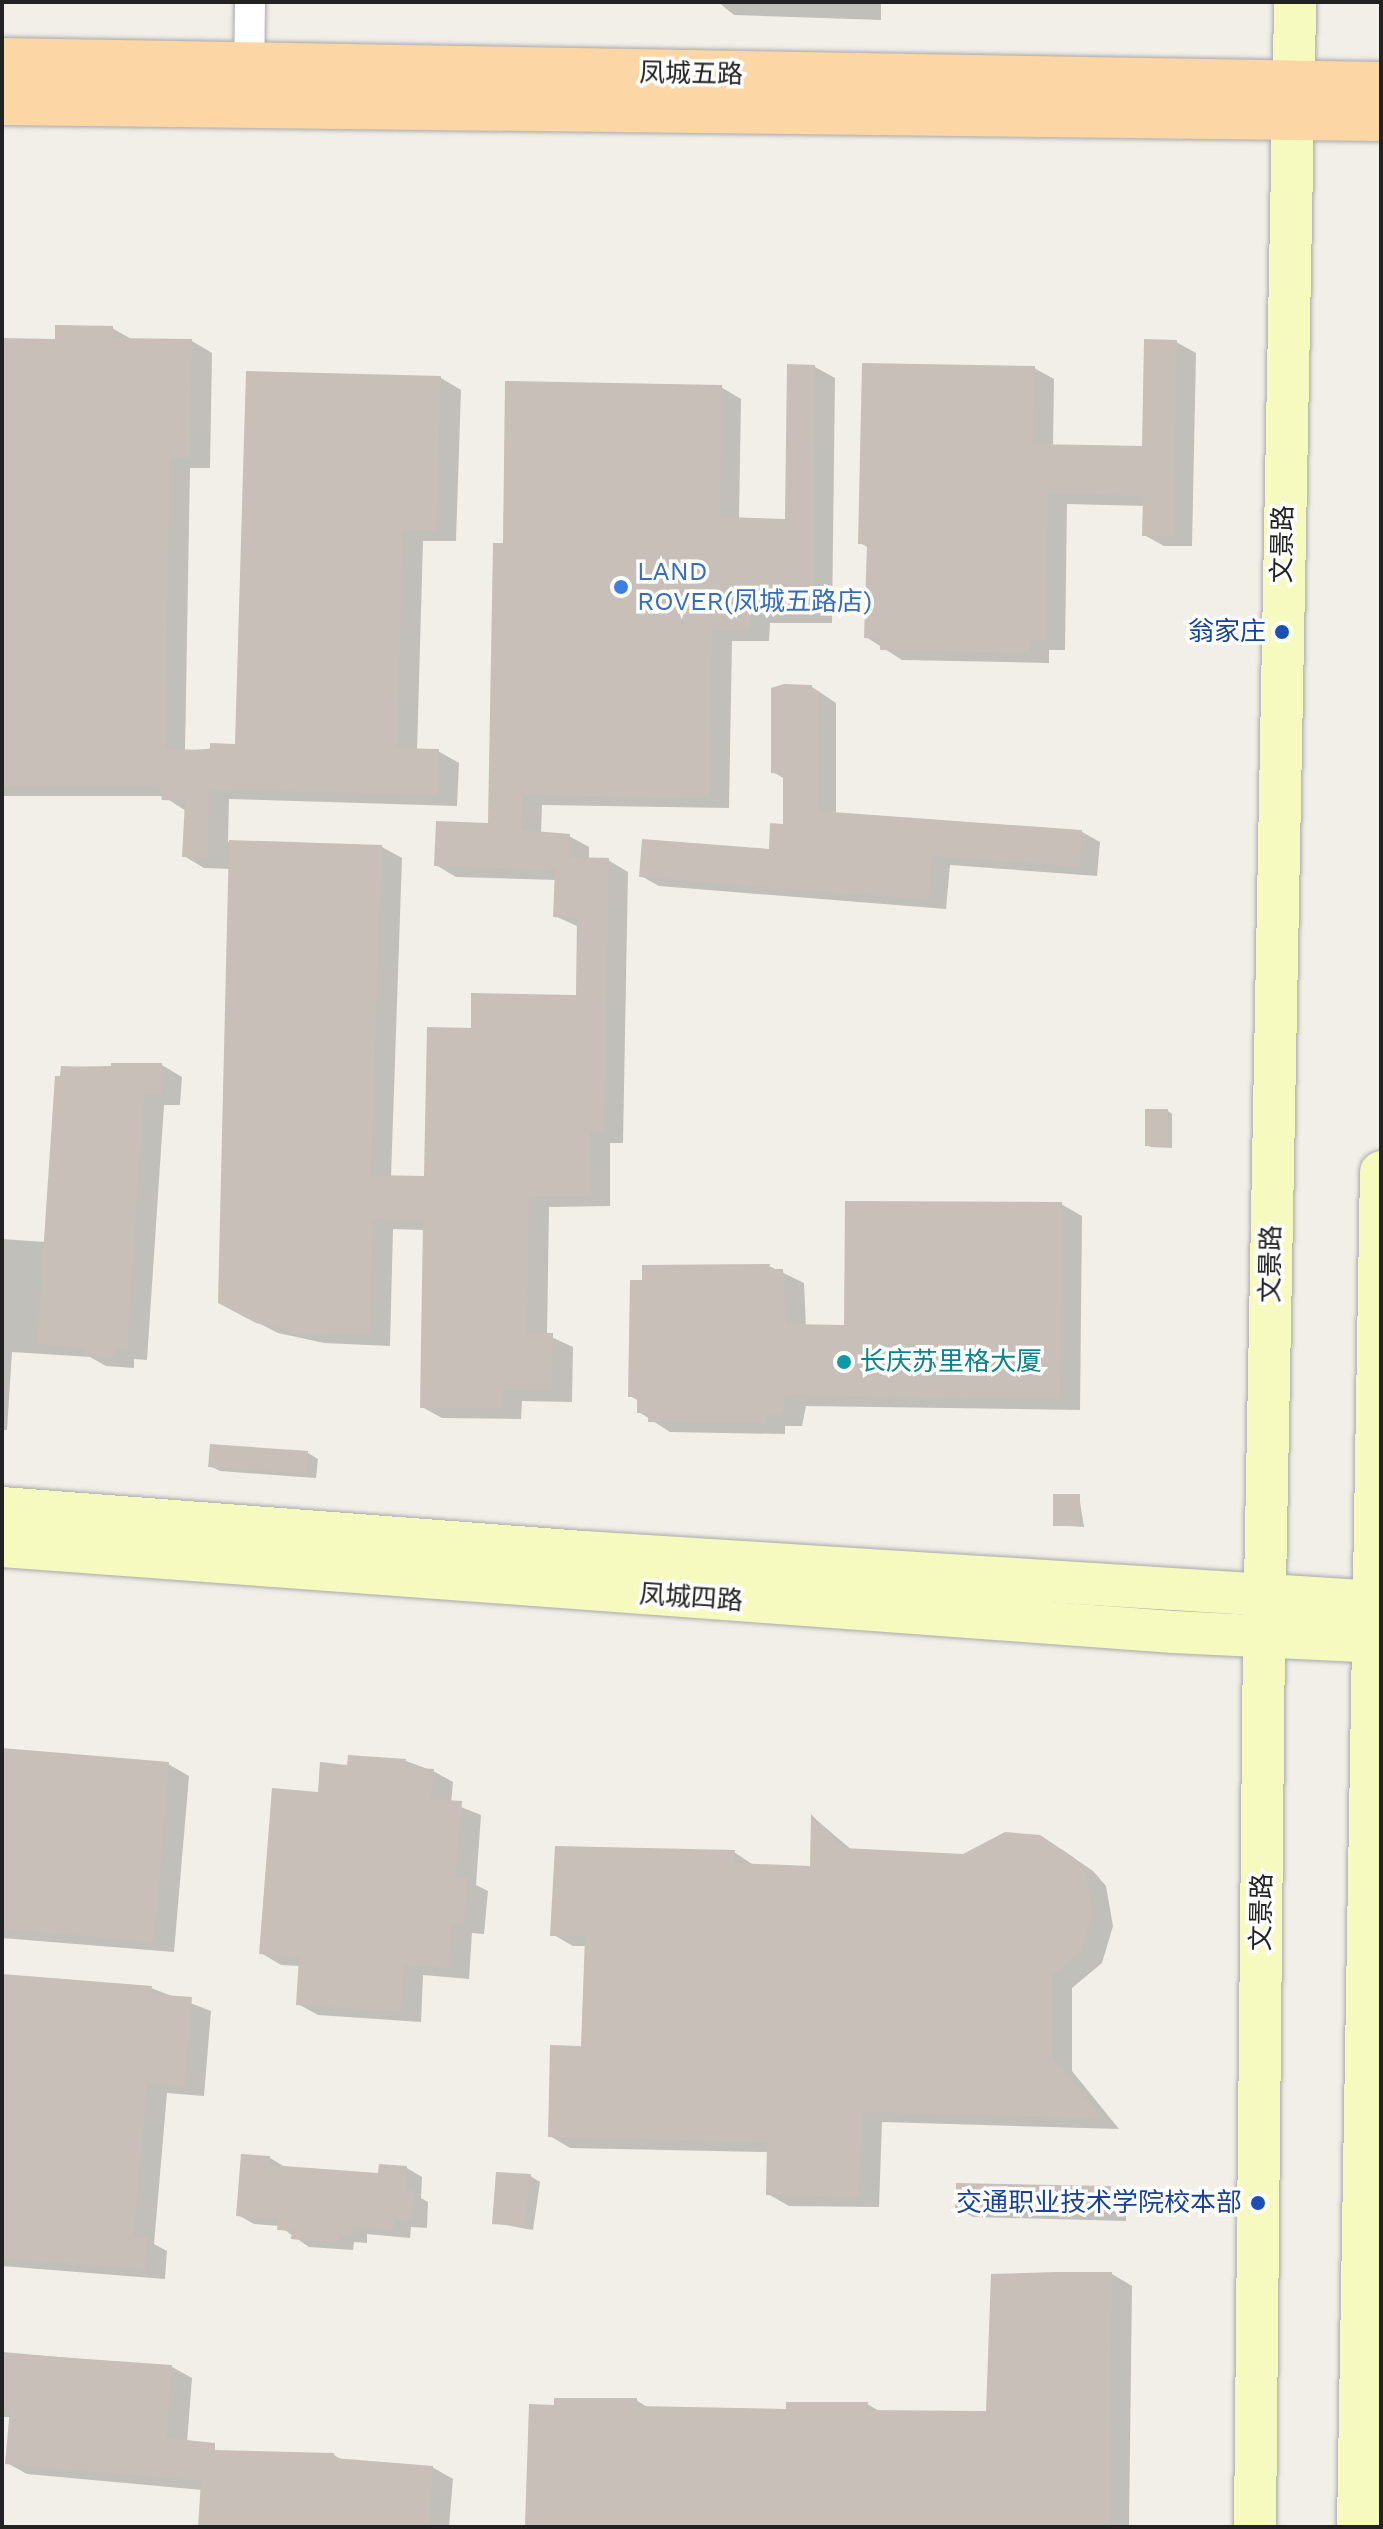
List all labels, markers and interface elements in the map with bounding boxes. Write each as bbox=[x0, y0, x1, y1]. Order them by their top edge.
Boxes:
street label: 凤城五路 bbox=[639, 57, 743, 91]
street label: 文景路 bbox=[1267, 505, 1299, 583]
place label: LAND ROVER(凤城五路店) bbox=[637, 556, 872, 618]
marker: LAND ROVER(凤城五路店) bbox=[612, 578, 630, 596]
place label: 翁家庄 bbox=[1188, 616, 1266, 648]
marker: 翁家庄 bbox=[1273, 623, 1291, 641]
street label: 文景路 bbox=[1255, 1225, 1287, 1303]
place label: 长庆苏里格大厦 bbox=[860, 1346, 1042, 1378]
marker: 长庆苏里格大厦 bbox=[835, 1353, 853, 1371]
street label: 凤城四路 bbox=[638, 1579, 744, 1617]
street label: 文景路 bbox=[1246, 1873, 1278, 1951]
place label: 交通职业技术学院校本部 bbox=[956, 2187, 1242, 2219]
marker: 交通职业技术学院校本部 bbox=[1249, 2194, 1267, 2212]

